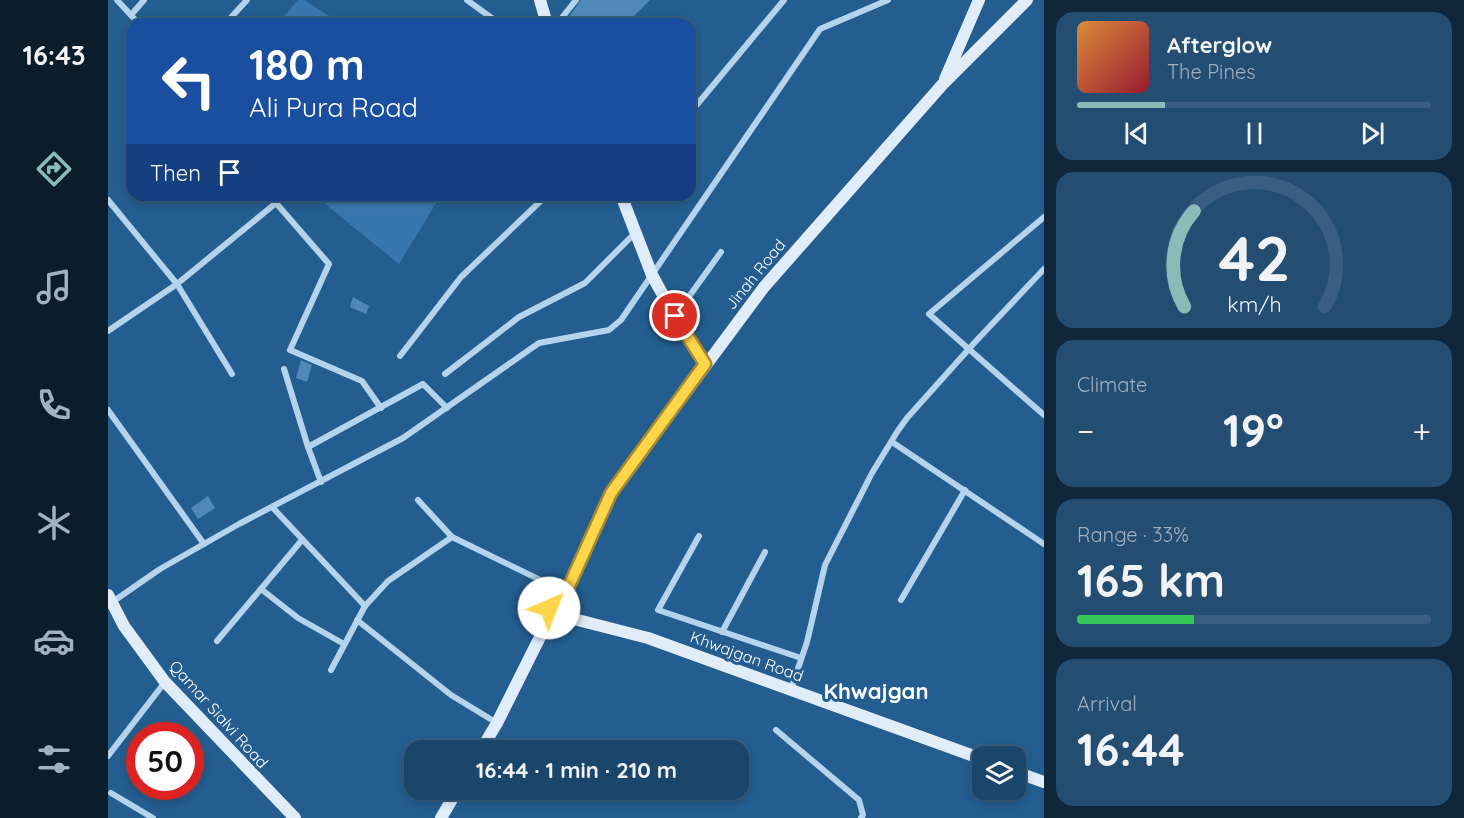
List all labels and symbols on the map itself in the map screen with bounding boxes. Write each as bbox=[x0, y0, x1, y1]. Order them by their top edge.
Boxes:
street label: Jinah Road bbox=[721, 235, 789, 313]
pin bbox=[649, 290, 700, 341]
position arrow bbox=[517, 576, 581, 640]
street label: Khwajgan Road bbox=[688, 626, 806, 686]
street label: Qamar Sialvi Road bbox=[165, 656, 273, 772]
district label: Khwajgan bbox=[823, 677, 929, 705]
speed limit sign: 50 bbox=[126, 722, 204, 800]

